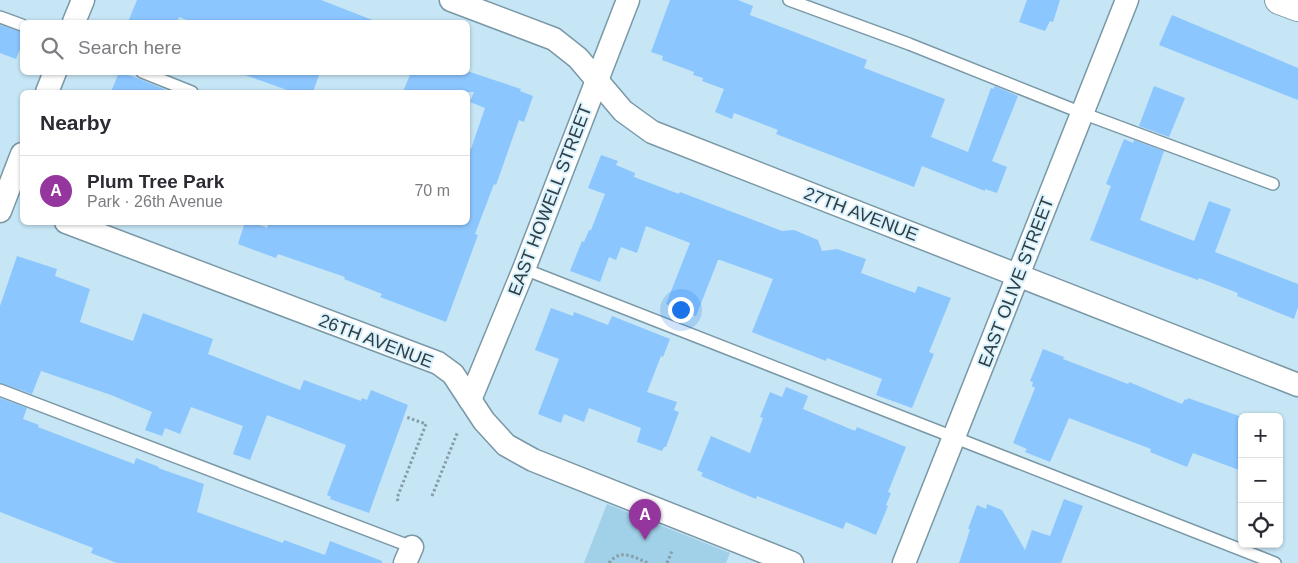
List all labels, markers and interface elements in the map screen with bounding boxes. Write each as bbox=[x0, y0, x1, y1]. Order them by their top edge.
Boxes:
search box bbox=[20, 20, 470, 75]
icon: search bbox=[38, 34, 66, 62]
text: Search here bbox=[78, 37, 182, 58]
street label: EAST HOWELL STREET bbox=[504, 102, 596, 298]
text: Nearby bbox=[40, 111, 111, 134]
text: Plum Tree Park bbox=[87, 171, 224, 192]
text: A bbox=[50, 182, 62, 199]
text: 70 m bbox=[414, 182, 450, 199]
street label: 27TH AVENUE bbox=[801, 183, 921, 245]
text: Park · 26th Avenue bbox=[87, 193, 223, 210]
street label: EAST OLIVE STREET bbox=[974, 194, 1058, 370]
your location bbox=[668, 297, 694, 323]
street label: 26TH AVENUE bbox=[316, 310, 436, 372]
map controls bbox=[1238, 413, 1283, 548]
button: + bbox=[1238, 413, 1283, 458]
button: − bbox=[1238, 458, 1283, 503]
pin: A bbox=[629, 499, 661, 540]
button: locate bbox=[1238, 503, 1283, 548]

